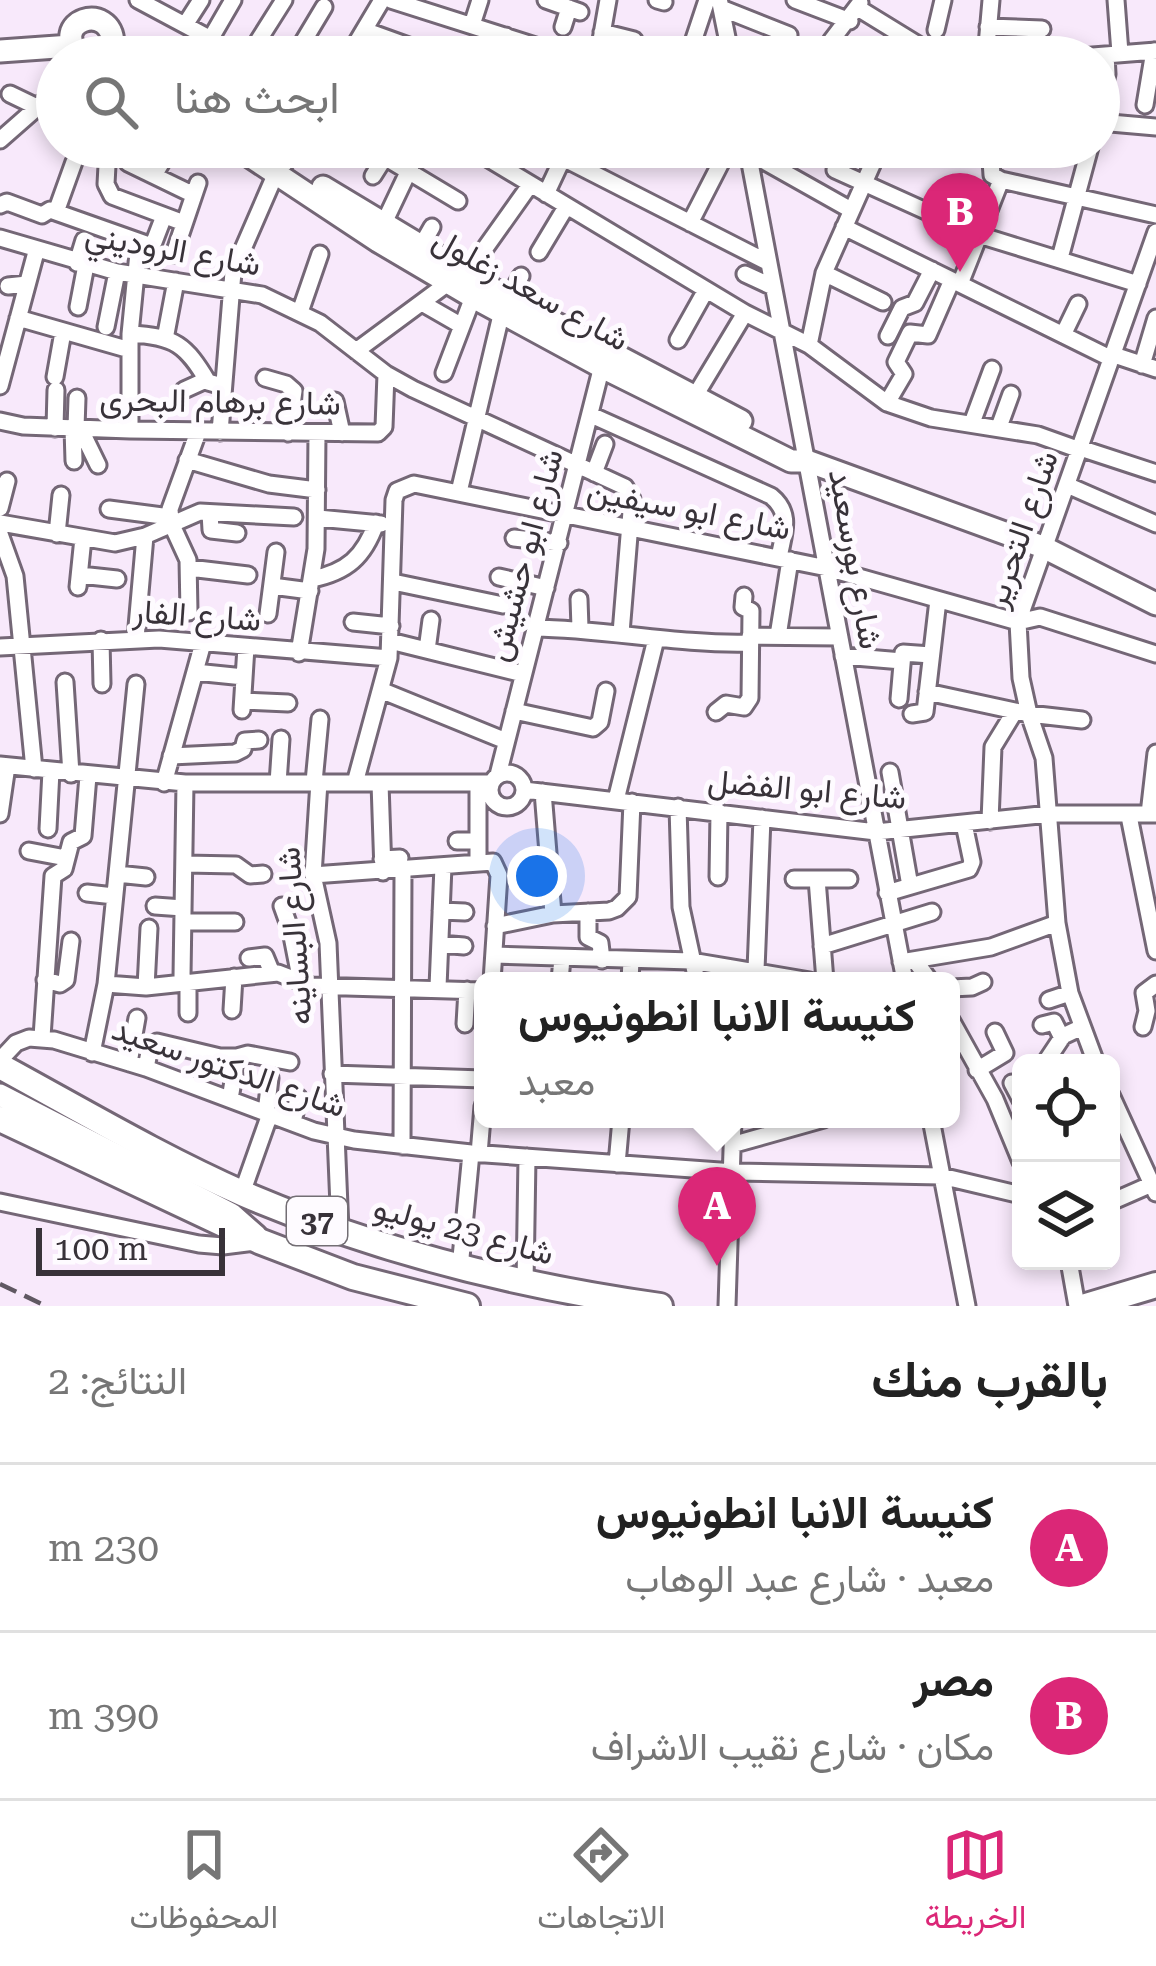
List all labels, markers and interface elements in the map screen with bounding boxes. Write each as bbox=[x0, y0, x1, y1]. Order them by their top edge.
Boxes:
search box bbox=[36, 36, 1120, 168]
icon: search bbox=[78, 69, 144, 135]
text: ابحث هنا bbox=[174, 71, 340, 124]
pin: B bbox=[921, 173, 999, 272]
street label: شارع الروديني bbox=[81, 214, 264, 291]
street label: شارع سعد زغلول bbox=[425, 219, 636, 361]
street label: شارع برهام البحرى bbox=[99, 379, 341, 426]
street label: شارع ابو حشيش bbox=[477, 445, 574, 666]
street label: شارع التحرير bbox=[976, 446, 1069, 614]
street label: شارع بورسعيد bbox=[818, 466, 891, 653]
street label: شارع ابو سيفين bbox=[583, 470, 794, 551]
street label: شارع الفار bbox=[130, 591, 262, 642]
street label: شارع ابو الفضل bbox=[706, 761, 908, 820]
street label: شارع البساينه bbox=[268, 845, 323, 1026]
your location bbox=[507, 846, 567, 906]
popup bbox=[474, 972, 960, 1128]
text: كنيسة الانبا انطونيوس bbox=[518, 989, 916, 1042]
street label: شارع الدكتور سعيد bbox=[106, 1009, 351, 1128]
map controls bbox=[1012, 1054, 1120, 1270]
button: locate bbox=[1012, 1054, 1120, 1162]
text: معبد bbox=[518, 1059, 595, 1105]
button: layers bbox=[1012, 1162, 1120, 1270]
pin: A bbox=[678, 1167, 756, 1266]
street label: شارع 23 يوليو bbox=[369, 1187, 558, 1276]
road number: 37 bbox=[287, 1197, 347, 1245]
scale bar bbox=[36, 1222, 225, 1275]
text: 100 m bbox=[54, 1229, 148, 1268]
text: بالقرب منك bbox=[871, 1350, 1108, 1409]
text: النتائج: 2 bbox=[48, 1358, 187, 1404]
text: كنيسة الانبا انطونيوس bbox=[596, 1486, 994, 1539]
text: 230 m bbox=[48, 1525, 159, 1571]
text: A bbox=[1055, 1525, 1083, 1571]
text: معبد · شارع عبد الوهاب bbox=[625, 1556, 994, 1602]
text: مصر bbox=[913, 1654, 994, 1707]
text: 390 m bbox=[48, 1693, 159, 1739]
text: B bbox=[1055, 1693, 1083, 1739]
text: مكان · شارع نقيب الاشراف bbox=[591, 1724, 994, 1770]
tab: المحفوظات bbox=[130, 1822, 278, 1946]
tab: الاتجاهات bbox=[537, 1822, 665, 1946]
tab: الخريطة bbox=[924, 1822, 1026, 1946]

